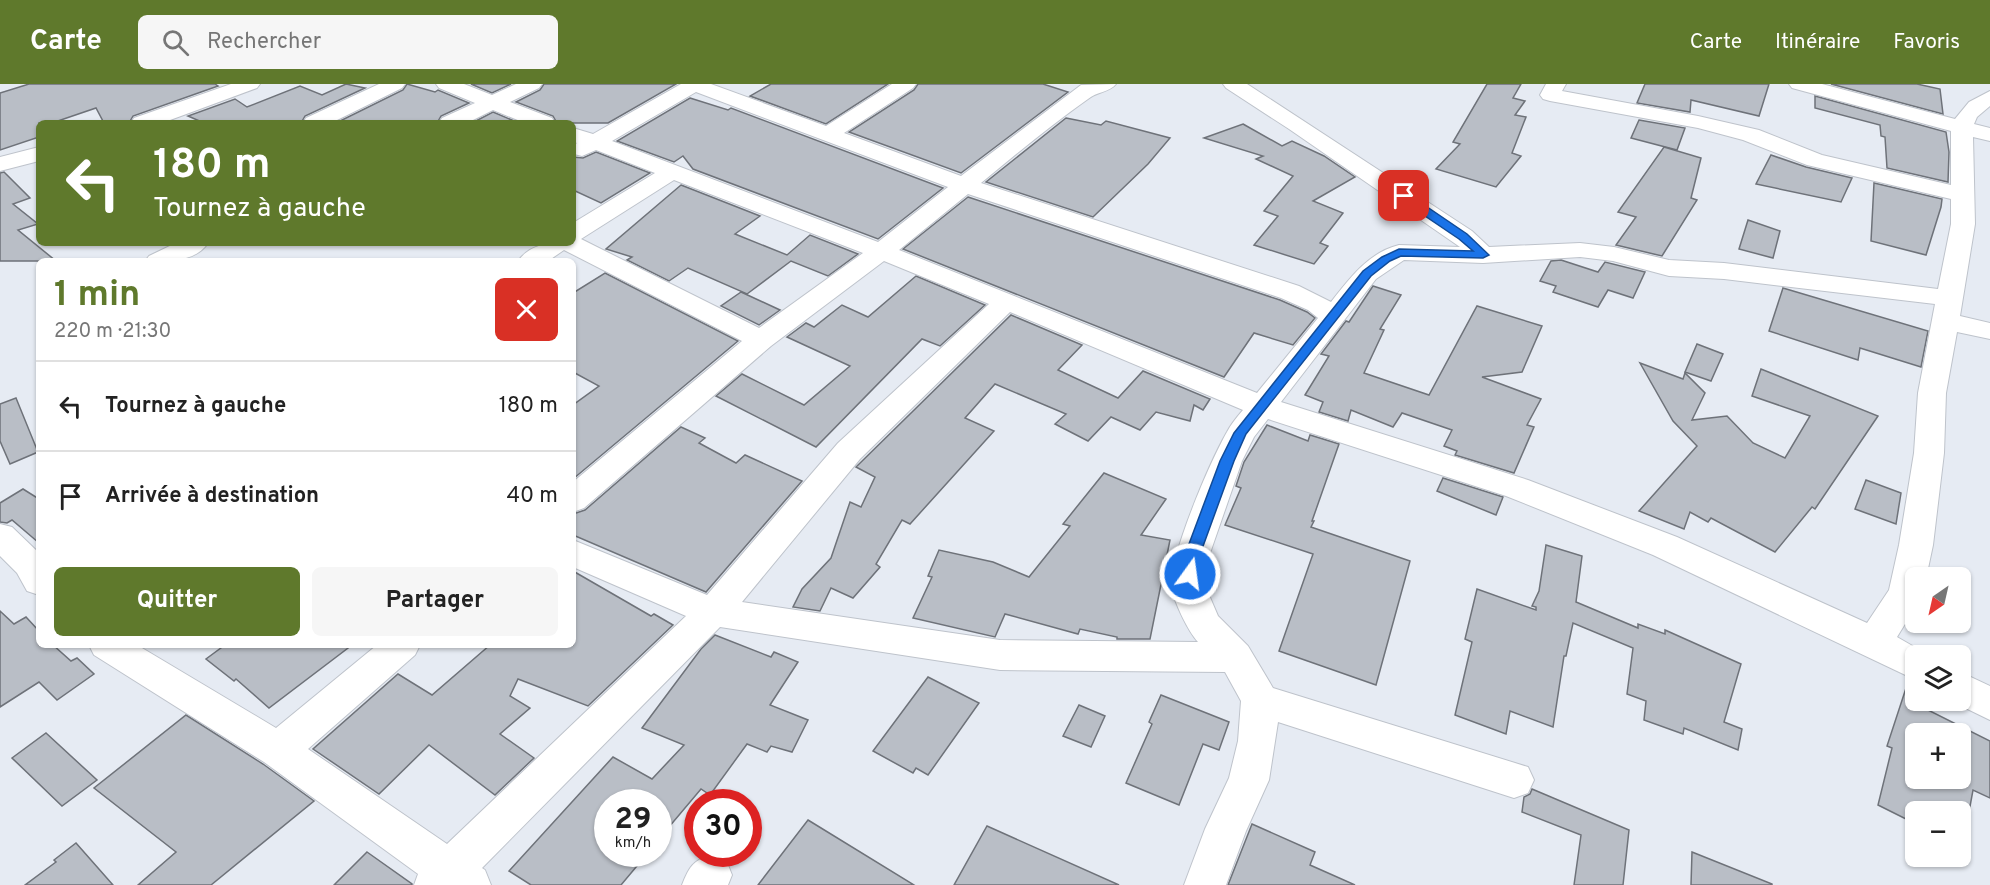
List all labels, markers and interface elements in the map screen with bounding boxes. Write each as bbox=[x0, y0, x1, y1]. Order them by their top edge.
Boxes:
search box bbox=[138, 15, 558, 69]
text: Carte bbox=[30, 24, 102, 60]
icon: search bbox=[159, 26, 192, 59]
text: Rechercher bbox=[207, 29, 321, 56]
text: Carte bbox=[1690, 29, 1742, 56]
text: Itinéraire bbox=[1775, 29, 1860, 56]
text: Favoris bbox=[1893, 29, 1960, 56]
text: 180 m bbox=[153, 140, 270, 193]
icon: left bbox=[54, 144, 132, 222]
pin bbox=[1378, 170, 1429, 221]
icon: arrive bbox=[1387, 179, 1420, 212]
text: Tournez à gauche bbox=[153, 192, 366, 226]
text: 1 min bbox=[54, 273, 140, 319]
button: close bbox=[495, 278, 558, 341]
text: 220 m · 21:30 bbox=[54, 319, 171, 345]
icon: left bbox=[54, 390, 87, 423]
text: Tournez à gauche bbox=[105, 393, 286, 420]
text: 180 m bbox=[499, 393, 558, 420]
icon: arrive bbox=[54, 480, 87, 513]
text: Arrivée à destination bbox=[105, 483, 319, 510]
text: 40 m bbox=[506, 483, 558, 510]
position arrow bbox=[1158, 542, 1222, 606]
button: Quitter bbox=[54, 567, 300, 636]
button: Partager bbox=[312, 567, 558, 636]
north arrow bbox=[1905, 567, 1971, 633]
map controls bbox=[1905, 567, 1971, 867]
button: layers bbox=[1905, 645, 1971, 711]
button: + bbox=[1905, 723, 1971, 789]
speed limit sign: 30 bbox=[684, 789, 762, 867]
button: − bbox=[1905, 801, 1971, 867]
text: 29 bbox=[615, 802, 651, 839]
text: km/h bbox=[615, 834, 651, 853]

